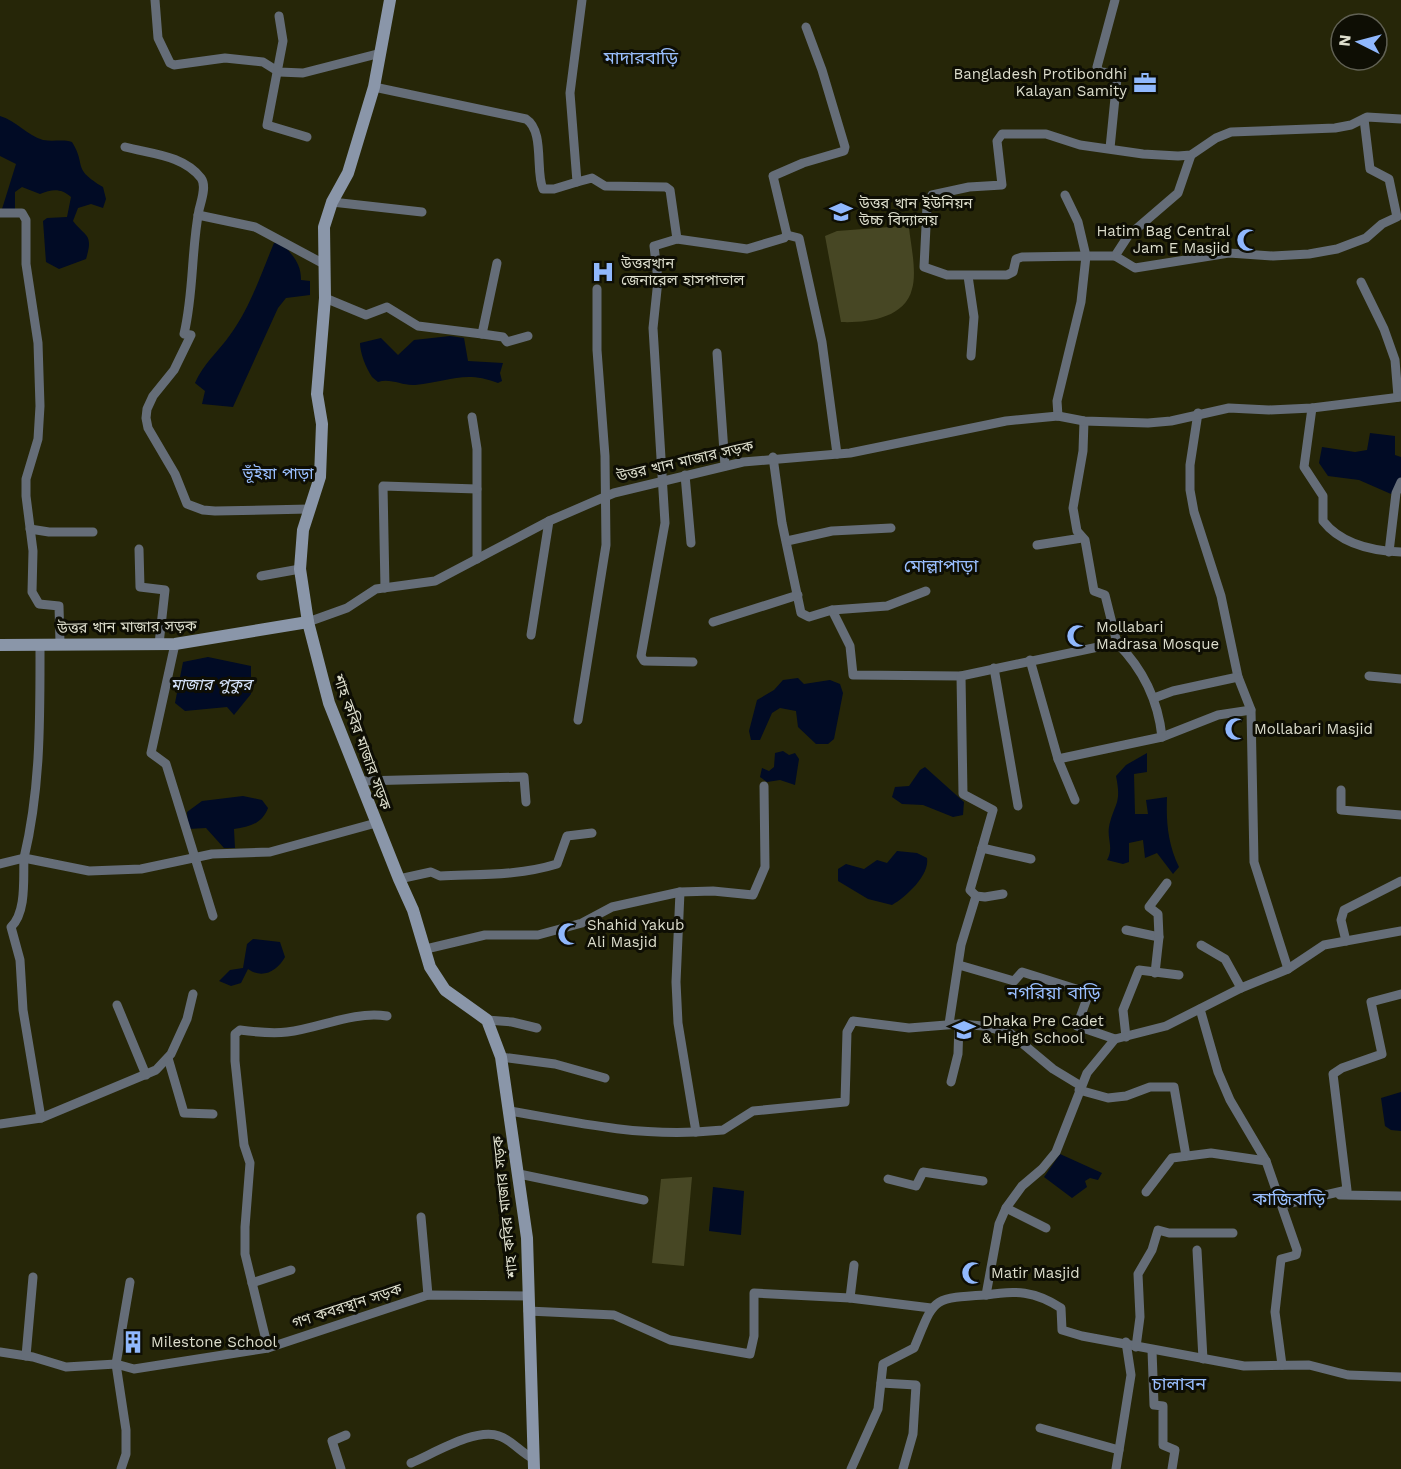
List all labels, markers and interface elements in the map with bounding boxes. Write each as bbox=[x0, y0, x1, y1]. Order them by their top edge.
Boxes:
north arrow bbox=[1329, 12, 1389, 72]
text: N bbox=[1335, 34, 1355, 47]
district label: মাদারবাড়ি bbox=[603, 47, 678, 68]
place label: Bangladesh Protibondhi Kalayan Samity bbox=[953, 65, 1127, 100]
office icon: Bangladesh Protibondhi Kalayan Samity bbox=[1132, 70, 1158, 96]
place label: উত্তর খান ইউনিয়ন উচ্চ বিদ্যালয় bbox=[858, 194, 974, 229]
school or university icon: উত্তর খান ইউনিয়ন উচ্চ বিদ্যালয় bbox=[828, 199, 854, 225]
place label: Hatim Bag Central Jam E Masjid bbox=[1096, 222, 1230, 257]
mosque icon: Hatim Bag Central Jam E Masjid bbox=[1235, 227, 1261, 253]
place label: উত্তরখান জেনারেল হাসপাতাল bbox=[620, 254, 745, 289]
hospital icon: উত্তরখান জেনারেল হাসপাতাল bbox=[590, 259, 616, 285]
street label: উত্তর খান মাজার সড়ক bbox=[614, 436, 756, 486]
district label: ভূঁইয়া পাড়া bbox=[242, 464, 314, 483]
district label: মোল্লাপাড়া bbox=[904, 555, 978, 576]
street label: উত্তর খান মাজার সড়ক bbox=[56, 617, 198, 637]
place label: Mollabari Madrasa Mosque bbox=[1096, 618, 1219, 653]
mosque icon: Mollabari Madrasa Mosque bbox=[1065, 623, 1091, 649]
street label: শাহ কবির মাজার সড়ক bbox=[329, 671, 395, 813]
water label: মাজার পুকুর bbox=[171, 675, 255, 694]
mosque icon: Mollabari Masjid bbox=[1223, 716, 1249, 742]
place label: Mollabari Masjid bbox=[1254, 720, 1373, 738]
place label: Shahid Yakub Ali Masjid bbox=[587, 916, 685, 951]
mosque icon: Shahid Yakub Ali Masjid bbox=[556, 921, 582, 947]
district label: নগরিয়া বাড়ি bbox=[1006, 982, 1101, 1003]
place label: Dhaka Pre Cadet & High School bbox=[982, 1012, 1105, 1047]
school or university icon: Dhaka Pre Cadet & High School bbox=[951, 1017, 977, 1043]
street label: শাহ কবির মাজার সড়ক bbox=[488, 1134, 522, 1280]
district label: কাজিবাড়ি bbox=[1252, 1188, 1326, 1209]
mosque icon: Matir Masjid bbox=[960, 1260, 986, 1286]
place label: Matir Masjid bbox=[991, 1264, 1080, 1282]
street label: গণ কবরস্থান সড়ক bbox=[290, 1279, 405, 1332]
building icon: Milestone School bbox=[120, 1329, 146, 1355]
place label: Milestone School bbox=[151, 1333, 278, 1351]
district label: চালাবন bbox=[1151, 1373, 1207, 1394]

